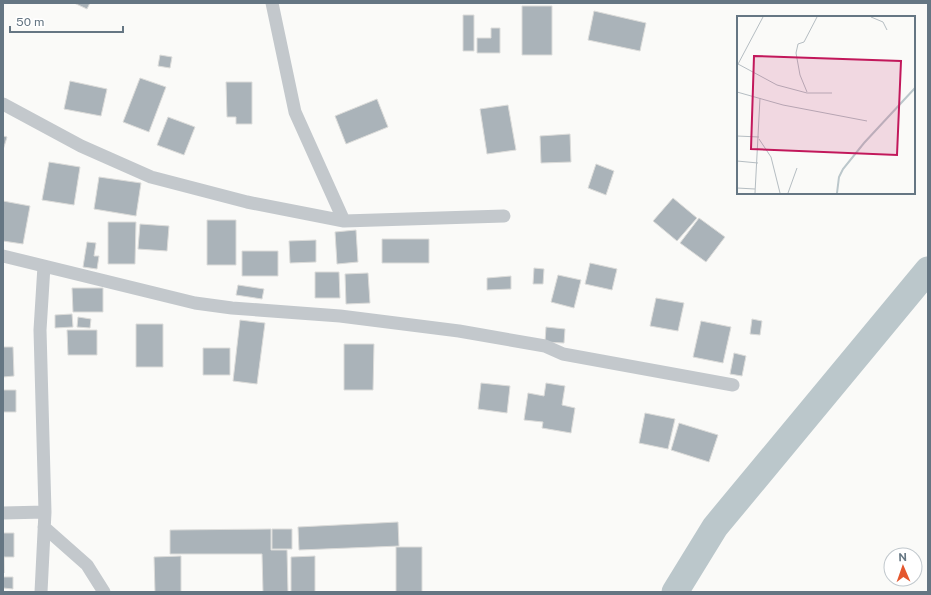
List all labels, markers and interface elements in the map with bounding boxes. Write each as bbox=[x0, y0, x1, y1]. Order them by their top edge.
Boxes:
scale bar bbox=[10, 8, 123, 34]
text: 50 m bbox=[16, 15, 44, 29]
inset map bbox=[737, 16, 915, 194]
north arrow bbox=[883, 547, 923, 587]
text: N bbox=[898, 551, 907, 563]

